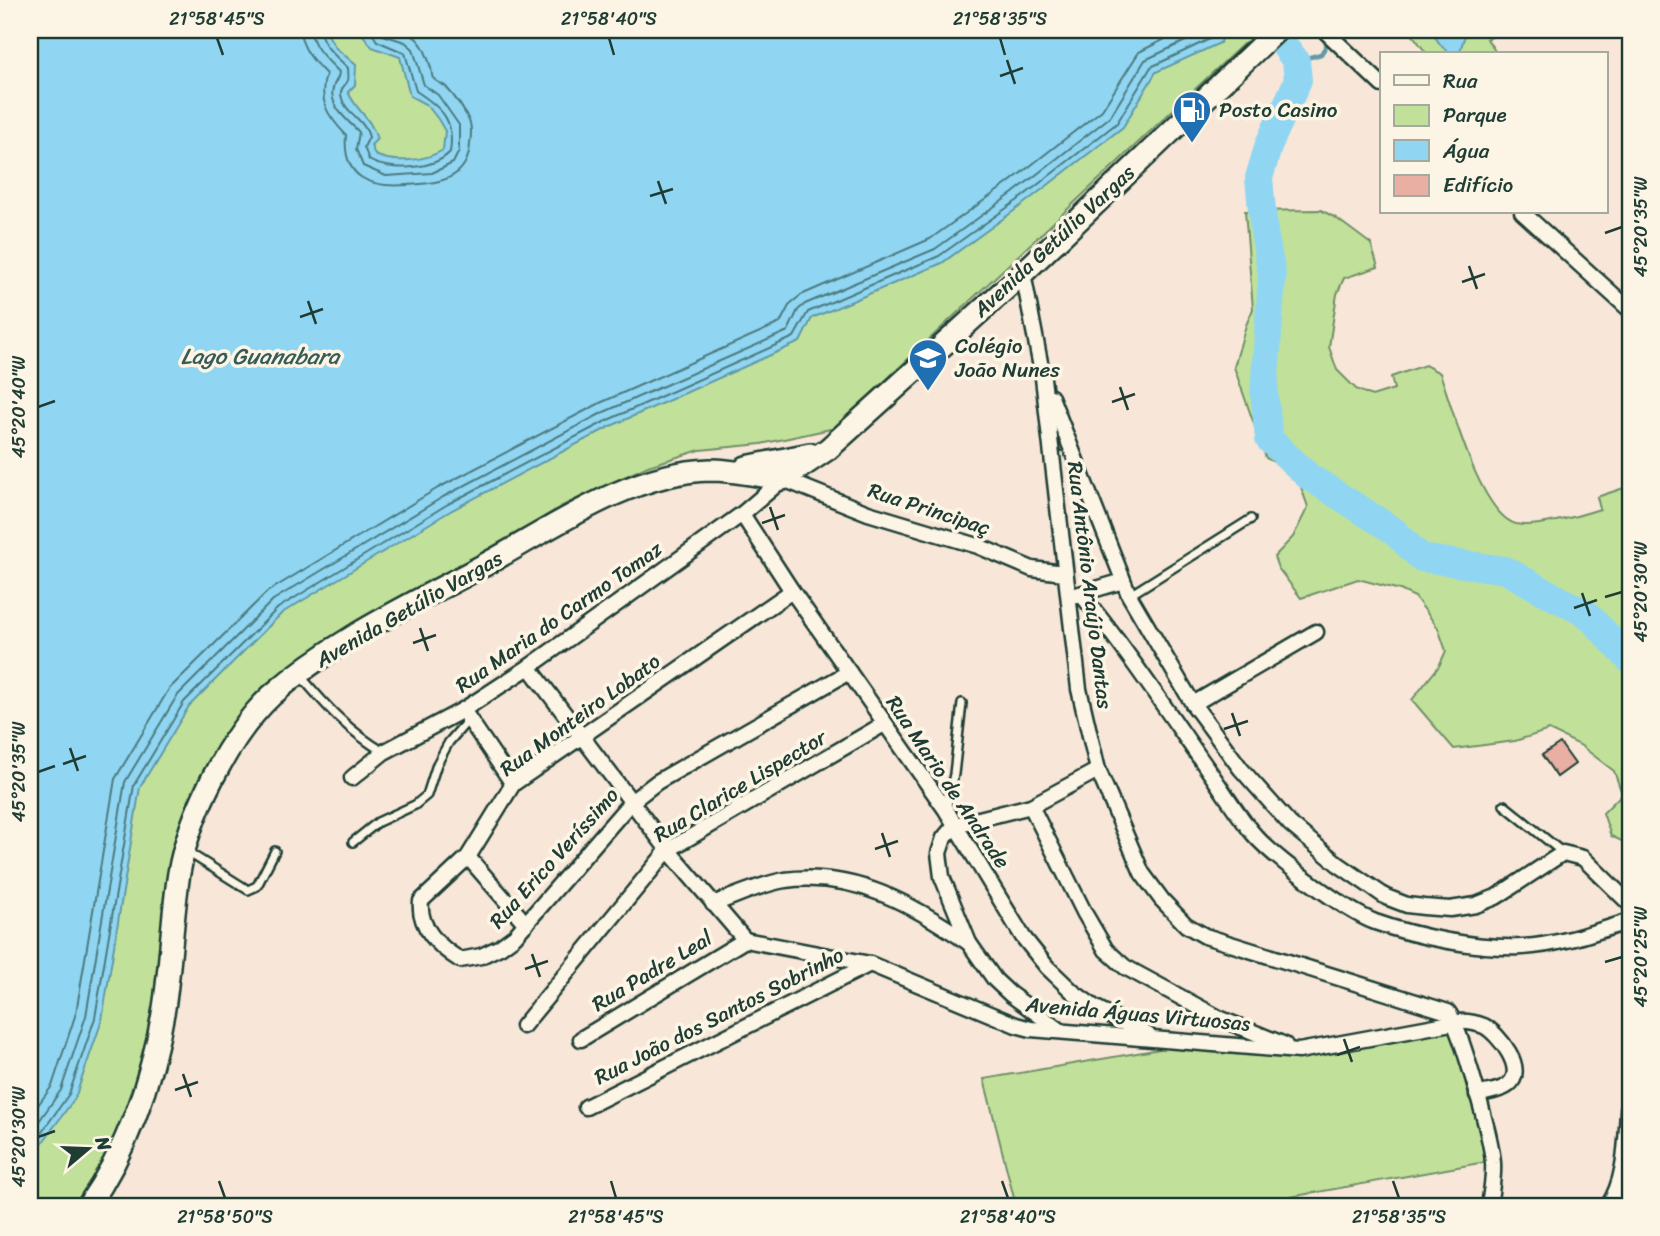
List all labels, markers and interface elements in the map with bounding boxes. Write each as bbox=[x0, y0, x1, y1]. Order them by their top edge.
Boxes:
text: 21°58'45"S bbox=[169, 3, 265, 35]
text: 21°58'40"S bbox=[561, 3, 657, 35]
text: 21°58'35"S bbox=[953, 3, 1047, 35]
legend bbox=[1380, 52, 1608, 214]
text: Rua bbox=[1443, 62, 1478, 100]
fuel station icon: Posto Casino bbox=[1171, 89, 1213, 144]
place label: Posto Casino bbox=[1219, 91, 1338, 129]
text: Parque bbox=[1443, 96, 1507, 134]
text: Água bbox=[1442, 132, 1490, 170]
street label: Avenida Getúlio Vargas bbox=[963, 155, 1145, 328]
text: Edifício bbox=[1443, 166, 1513, 204]
text: 45°20'35"W bbox=[1625, 176, 1657, 277]
place label: Colégio João Nunes bbox=[954, 327, 1060, 389]
water label: Lago Guanabara bbox=[181, 336, 342, 377]
school or university icon: Colégio João Nunes bbox=[907, 337, 949, 392]
text: 45°20'40"W bbox=[3, 355, 35, 458]
street label: Rua Antônio Araújo Dantas bbox=[1056, 459, 1124, 711]
street label: Rua Principaç bbox=[863, 471, 995, 547]
street label: Rua Maria do Carmo Tomaz bbox=[447, 531, 671, 703]
street label: Avenida Getúlio Vargas bbox=[307, 540, 510, 679]
text: 45°20'30"W bbox=[1625, 540, 1657, 643]
street label: Rua Monteiro Lobato bbox=[491, 643, 669, 787]
street label: Rua Mario de Andrade bbox=[876, 687, 1021, 877]
street label: Rua Clarice Lispector bbox=[646, 718, 835, 853]
text: 45°20'35"W bbox=[3, 721, 35, 822]
street label: Rua Erico Veríssimo bbox=[479, 778, 629, 938]
text: 45°20'25"W bbox=[1625, 905, 1657, 1008]
street label: Rua Padre Leal bbox=[584, 919, 721, 1022]
street label: Rua João dos Santos Sobrinho bbox=[587, 936, 851, 1096]
street label: Avenida Águas Virtuosas bbox=[1023, 985, 1252, 1043]
text: 45°20'30"W bbox=[3, 1085, 35, 1188]
north arrow bbox=[52, 1114, 122, 1184]
text: N bbox=[86, 1131, 122, 1156]
text: 21°58'50"S bbox=[177, 1201, 273, 1233]
text: 21°58'45"S bbox=[568, 1201, 664, 1233]
text: 21°58'40"S bbox=[960, 1201, 1056, 1233]
text: 21°58'35"S bbox=[1352, 1201, 1446, 1233]

